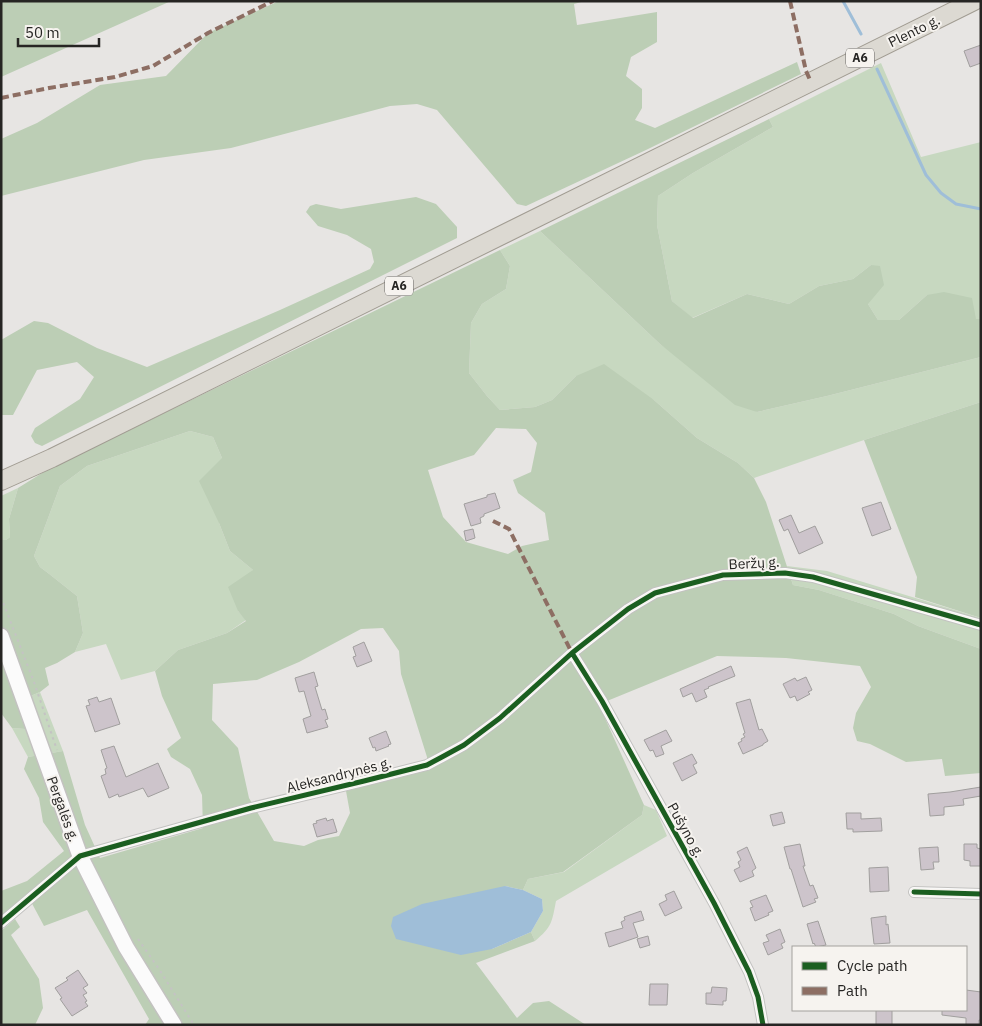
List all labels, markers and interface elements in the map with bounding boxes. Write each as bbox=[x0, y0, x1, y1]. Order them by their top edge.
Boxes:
street label: Plento g. bbox=[885, 11, 943, 51]
scale bar bbox=[18, 15, 99, 47]
text: 50 m bbox=[25, 23, 60, 42]
road number: A6 bbox=[846, 48, 874, 68]
road number: A6 bbox=[385, 276, 413, 296]
street label: Beržų g. bbox=[728, 553, 780, 573]
street label: Aleksandrynės g. bbox=[285, 753, 393, 797]
street label: Pergalės g. bbox=[43, 774, 83, 844]
street label: Pušyno g. bbox=[663, 799, 709, 861]
legend bbox=[792, 946, 967, 1011]
text: Cycle path bbox=[837, 956, 908, 975]
text: Path bbox=[837, 981, 868, 1000]

